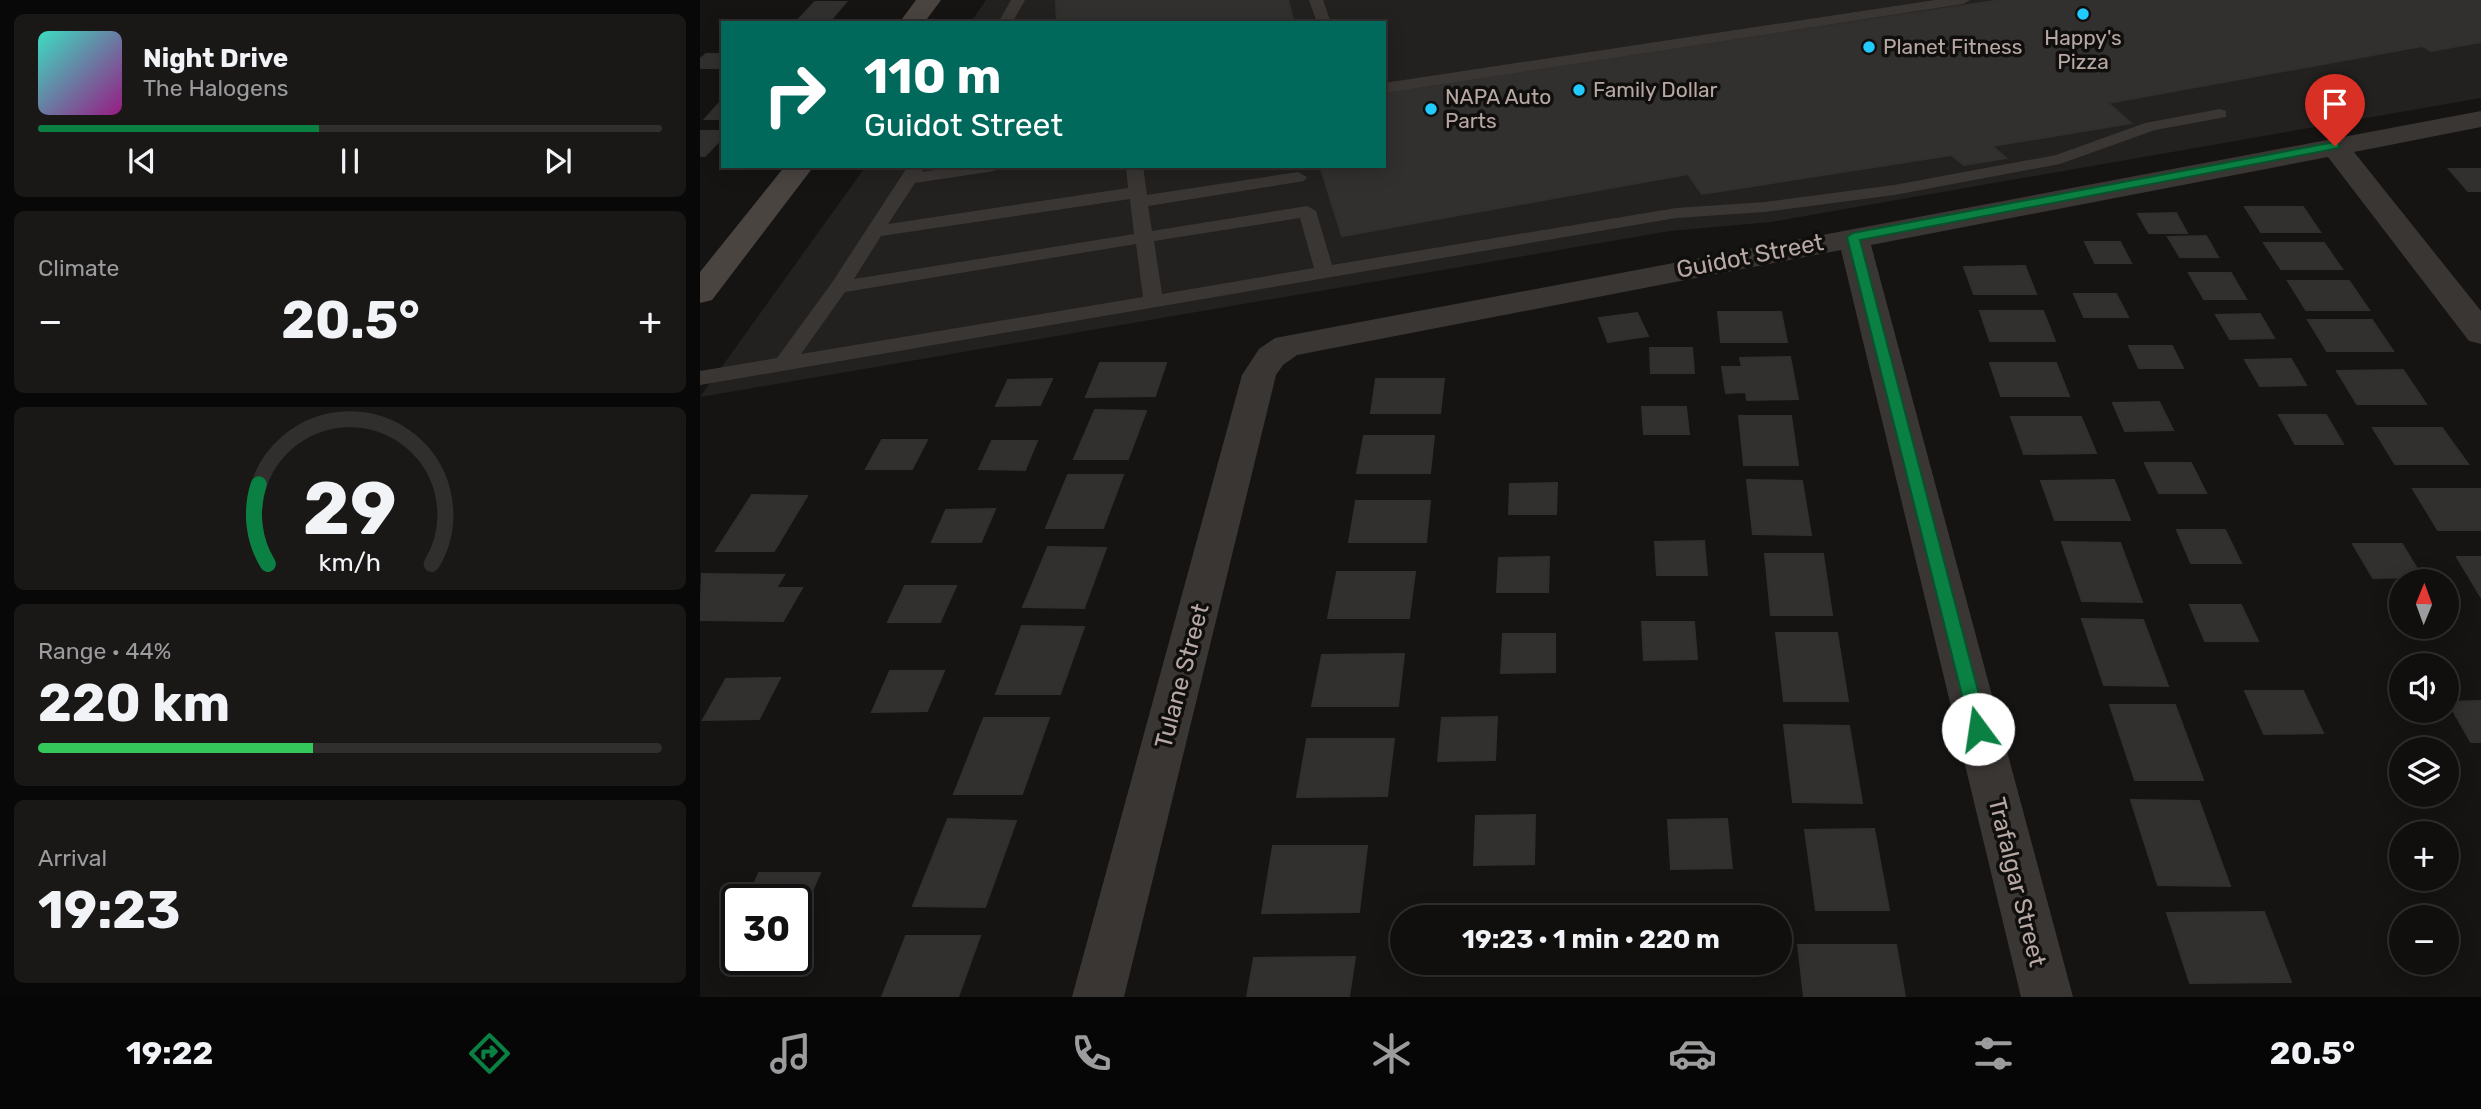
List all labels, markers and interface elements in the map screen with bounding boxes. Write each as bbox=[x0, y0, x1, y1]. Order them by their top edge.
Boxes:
marker: Happy's Pizza bbox=[2075, 6, 2091, 22]
place label: Happy's Pizza bbox=[2044, 25, 2122, 74]
place label: Planet Fitness bbox=[1883, 34, 2022, 59]
marker: Planet Fitness bbox=[1861, 39, 1877, 55]
text: Night Drive bbox=[143, 43, 288, 74]
text: 110 m bbox=[864, 47, 1001, 105]
icon: right bbox=[749, 49, 840, 140]
text: The Halogens bbox=[143, 74, 289, 102]
pin bbox=[2305, 74, 2365, 146]
place label: Family Dollar bbox=[1593, 77, 1718, 102]
marker: Family Dollar bbox=[1571, 82, 1587, 98]
place label: NAPA Auto Parts bbox=[1445, 84, 1551, 133]
icon: arrive bbox=[2316, 85, 2354, 123]
marker: NAPA Auto Parts bbox=[1423, 101, 1439, 117]
text: Guidot Street bbox=[864, 106, 1063, 144]
icon: previous bbox=[123, 142, 161, 180]
icon: pause bbox=[331, 142, 369, 180]
icon: next bbox=[539, 142, 577, 180]
street label: Guidot Street bbox=[1674, 228, 1826, 284]
text: Climate bbox=[38, 254, 119, 282]
text: 20.5° bbox=[281, 289, 420, 351]
text: − bbox=[38, 298, 63, 344]
text: + bbox=[638, 298, 662, 344]
text: 29 bbox=[303, 467, 397, 553]
text: km/h bbox=[319, 548, 381, 577]
north arrow bbox=[2389, 569, 2459, 639]
map controls bbox=[2389, 569, 2459, 975]
street label: Tulane Street bbox=[1149, 601, 1215, 751]
text: Range · 44% bbox=[38, 637, 171, 665]
button: sound bbox=[2389, 653, 2459, 723]
text: 220 km bbox=[38, 672, 230, 734]
position arrow bbox=[1941, 692, 2015, 766]
button: layers bbox=[2389, 737, 2459, 807]
street label: Trafalgar Street bbox=[1982, 794, 2052, 970]
button: + bbox=[2389, 821, 2459, 891]
text: Arrival bbox=[38, 844, 107, 872]
text: 19:23 bbox=[38, 879, 180, 941]
speed limit sign: 30 bbox=[721, 884, 812, 975]
button: − bbox=[2389, 905, 2459, 975]
text: 19:23 · 1 min · 220 m bbox=[1462, 924, 1720, 955]
icon: directions bbox=[465, 1029, 514, 1078]
icon: music bbox=[766, 1029, 815, 1078]
icon: phone bbox=[1067, 1029, 1116, 1078]
icon: climate bbox=[1367, 1029, 1416, 1078]
icon: car bbox=[1668, 1029, 1717, 1078]
icon: filters bbox=[1969, 1029, 2018, 1078]
text: 19:22 bbox=[126, 1034, 213, 1072]
text: 20.5° bbox=[2270, 1034, 2355, 1072]

